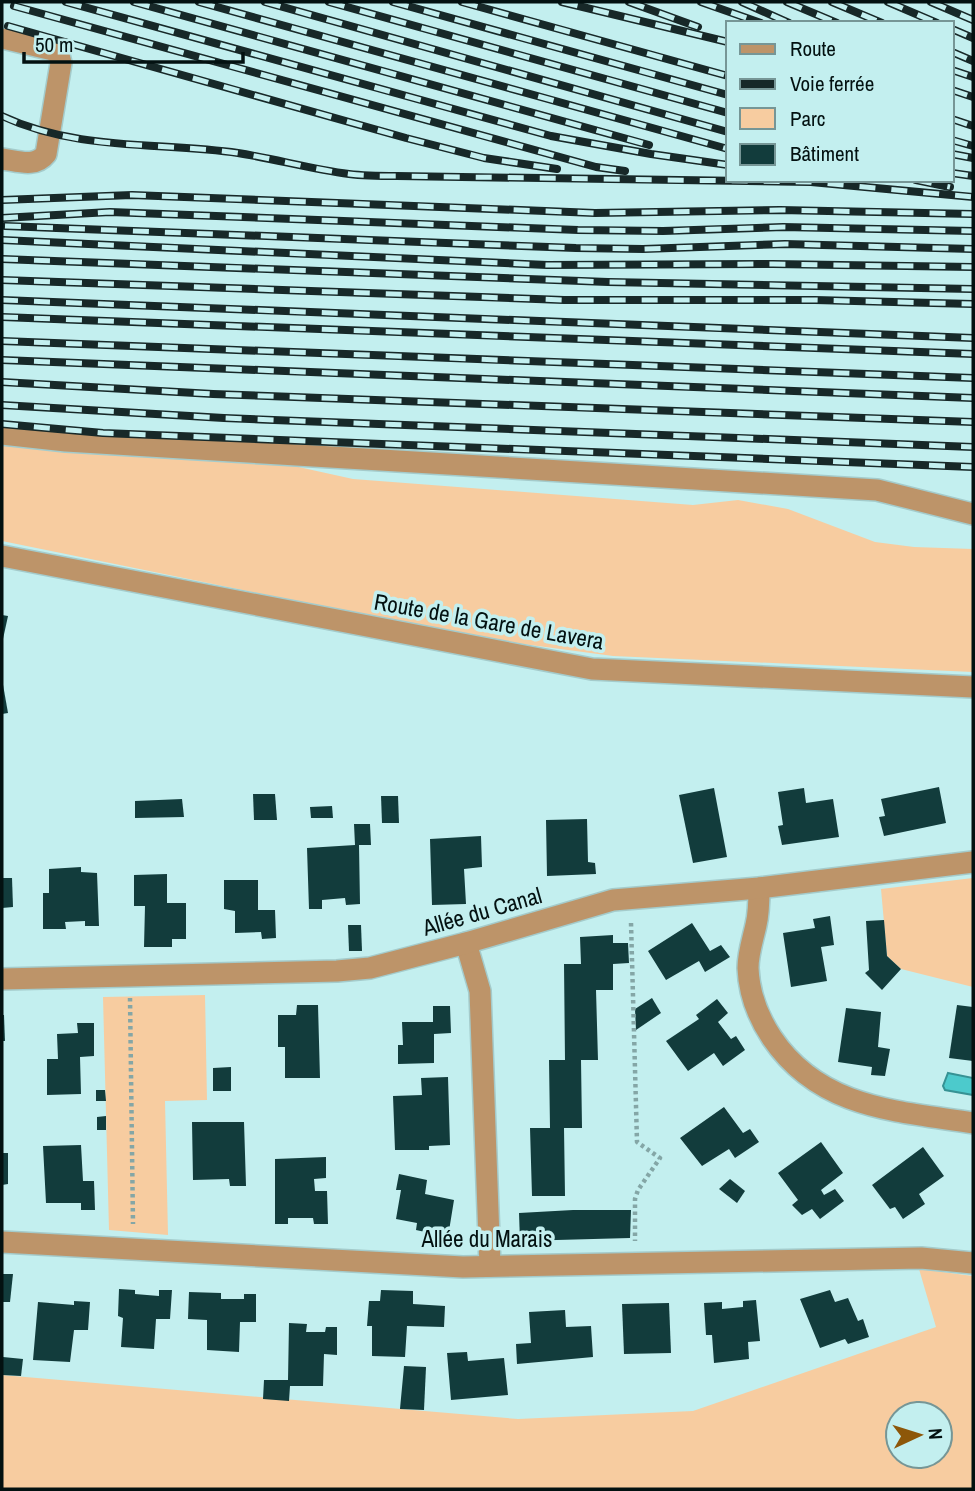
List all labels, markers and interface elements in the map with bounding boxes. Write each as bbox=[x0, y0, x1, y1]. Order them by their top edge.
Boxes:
scale bar bbox=[24, 21, 243, 65]
legend bbox=[726, 21, 954, 182]
text: 50 m bbox=[35, 30, 73, 59]
text: Route bbox=[790, 34, 836, 63]
text: Voie ferrée bbox=[790, 69, 874, 98]
text: Parc bbox=[790, 104, 825, 133]
text: Bâtiment bbox=[790, 139, 859, 168]
street label: Route de la Gare de Lavera bbox=[372, 586, 607, 657]
street label: Allée du Canal bbox=[418, 879, 545, 943]
street label: Allée du Marais bbox=[420, 1223, 553, 1254]
north arrow bbox=[884, 1400, 954, 1470]
text: N bbox=[923, 1427, 949, 1440]

